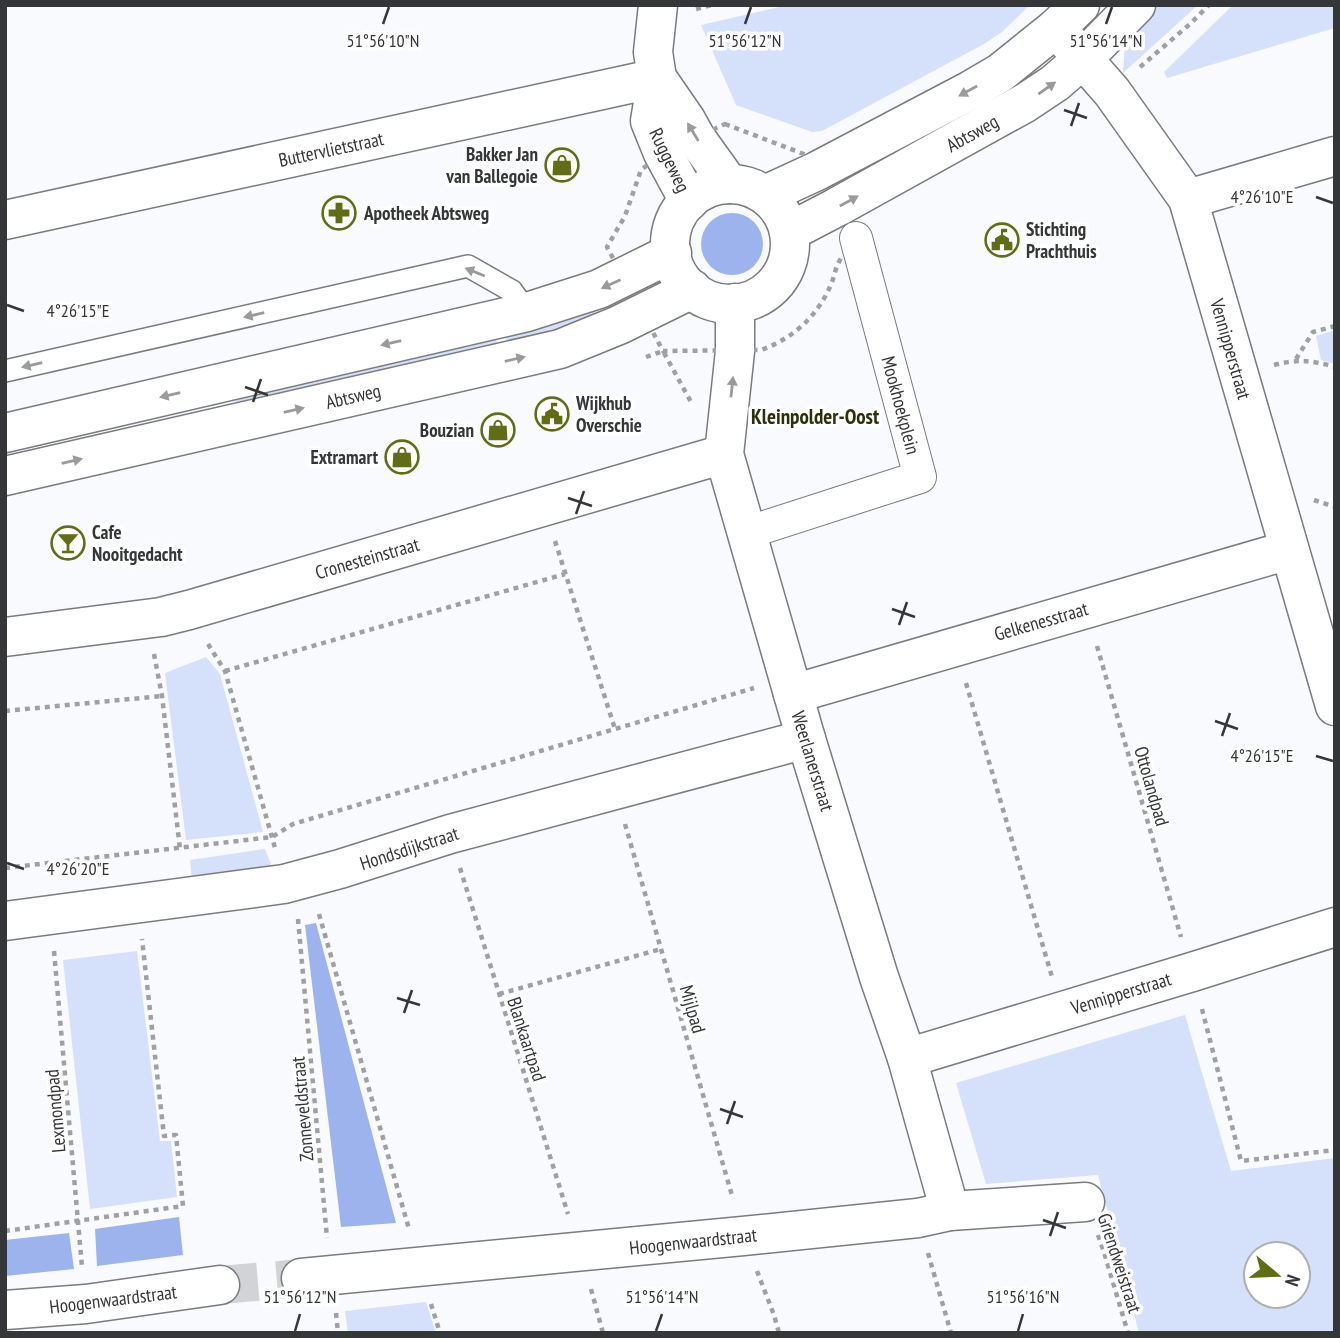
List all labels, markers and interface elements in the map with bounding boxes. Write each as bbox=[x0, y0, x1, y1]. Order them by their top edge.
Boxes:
text: 51°56'10"N bbox=[347, 29, 419, 52]
text: 51°56'12"N bbox=[709, 29, 781, 52]
text: 51°56'14"N bbox=[1070, 29, 1142, 52]
one-way arrow bbox=[1038, 81, 1056, 95]
one-way arrow bbox=[958, 85, 978, 97]
street label: Abtsweg bbox=[942, 109, 1002, 157]
one-way arrow bbox=[686, 122, 699, 141]
street label: Ruggeweg bbox=[644, 124, 696, 196]
street label: Buttervlietstraat bbox=[276, 126, 386, 172]
place label: Bakker Jan van Ballegoie bbox=[445, 142, 538, 188]
shop icon: Bakker Jan van Ballegoie bbox=[543, 146, 581, 184]
text: 4°26'10"E bbox=[1231, 185, 1293, 208]
pharmacy icon: Apotheek Abtsweg bbox=[320, 194, 358, 232]
one-way arrow bbox=[840, 195, 859, 207]
place label: Apotheek Abtsweg bbox=[363, 201, 489, 225]
place label: Stichting Prachthuis bbox=[1026, 217, 1097, 263]
public building icon: Stichting Prachthuis bbox=[983, 221, 1021, 259]
one-way arrow bbox=[464, 266, 485, 277]
one-way arrow bbox=[600, 279, 621, 290]
street label: Vennipperstraat bbox=[1205, 295, 1257, 403]
text: 4°26'15"E bbox=[47, 299, 109, 322]
one-way arrow bbox=[243, 309, 265, 320]
one-way arrow bbox=[380, 338, 402, 349]
one-way arrow bbox=[504, 353, 526, 364]
street label: Mookhoekplein bbox=[876, 353, 926, 457]
one-way arrow bbox=[21, 360, 43, 371]
one-way arrow bbox=[726, 375, 737, 397]
street label: Abtsweg bbox=[323, 378, 383, 414]
one-way arrow bbox=[159, 390, 181, 401]
place label: Wijkhub Overschie bbox=[575, 391, 642, 437]
public building icon: Wijkhub Overschie bbox=[533, 395, 571, 433]
district label: Kleinpolder-Oost bbox=[751, 403, 879, 430]
one-way arrow bbox=[283, 404, 305, 415]
shop icon: Bouzian bbox=[479, 411, 517, 449]
place label: Bouzian bbox=[420, 418, 474, 442]
shop icon: Extramart bbox=[383, 438, 421, 476]
place label: Extramart bbox=[311, 445, 378, 469]
one-way arrow bbox=[61, 455, 83, 466]
place label: Cafe Nooitgedacht bbox=[92, 520, 183, 566]
bar icon: Cafe Nooitgedacht bbox=[49, 524, 87, 562]
street label: Cronesteinstraat bbox=[312, 531, 423, 584]
street label: Gelkenesstraat bbox=[991, 596, 1091, 646]
street label: Weerlanerstraat bbox=[786, 708, 840, 815]
street label: Ottolandpad bbox=[1129, 743, 1175, 829]
text: 4°26'15"E bbox=[1231, 744, 1293, 767]
street label: Hondsdijkstraat bbox=[357, 821, 462, 875]
text: 4°26'20"E bbox=[47, 857, 109, 880]
street label: Vennipperstraat bbox=[1067, 966, 1175, 1020]
street label: Mijlpad bbox=[675, 982, 711, 1036]
street label: Blankaartpad bbox=[502, 994, 552, 1084]
street label: Zonneveldstraat bbox=[285, 1055, 319, 1162]
street label: Lexmondpad bbox=[39, 1068, 71, 1154]
street label: Griendweistraat bbox=[1093, 1210, 1148, 1317]
street label: Hoogenwaardstraat bbox=[628, 1222, 759, 1260]
north arrow bbox=[1242, 1240, 1312, 1310]
text: N bbox=[1280, 1272, 1306, 1289]
street label: Hoogenwaardstraat bbox=[48, 1279, 179, 1319]
text: 51°56'12"N bbox=[264, 1285, 336, 1308]
text: 51°56'14"N bbox=[626, 1285, 698, 1308]
text: 51°56'16"N bbox=[987, 1285, 1059, 1308]

